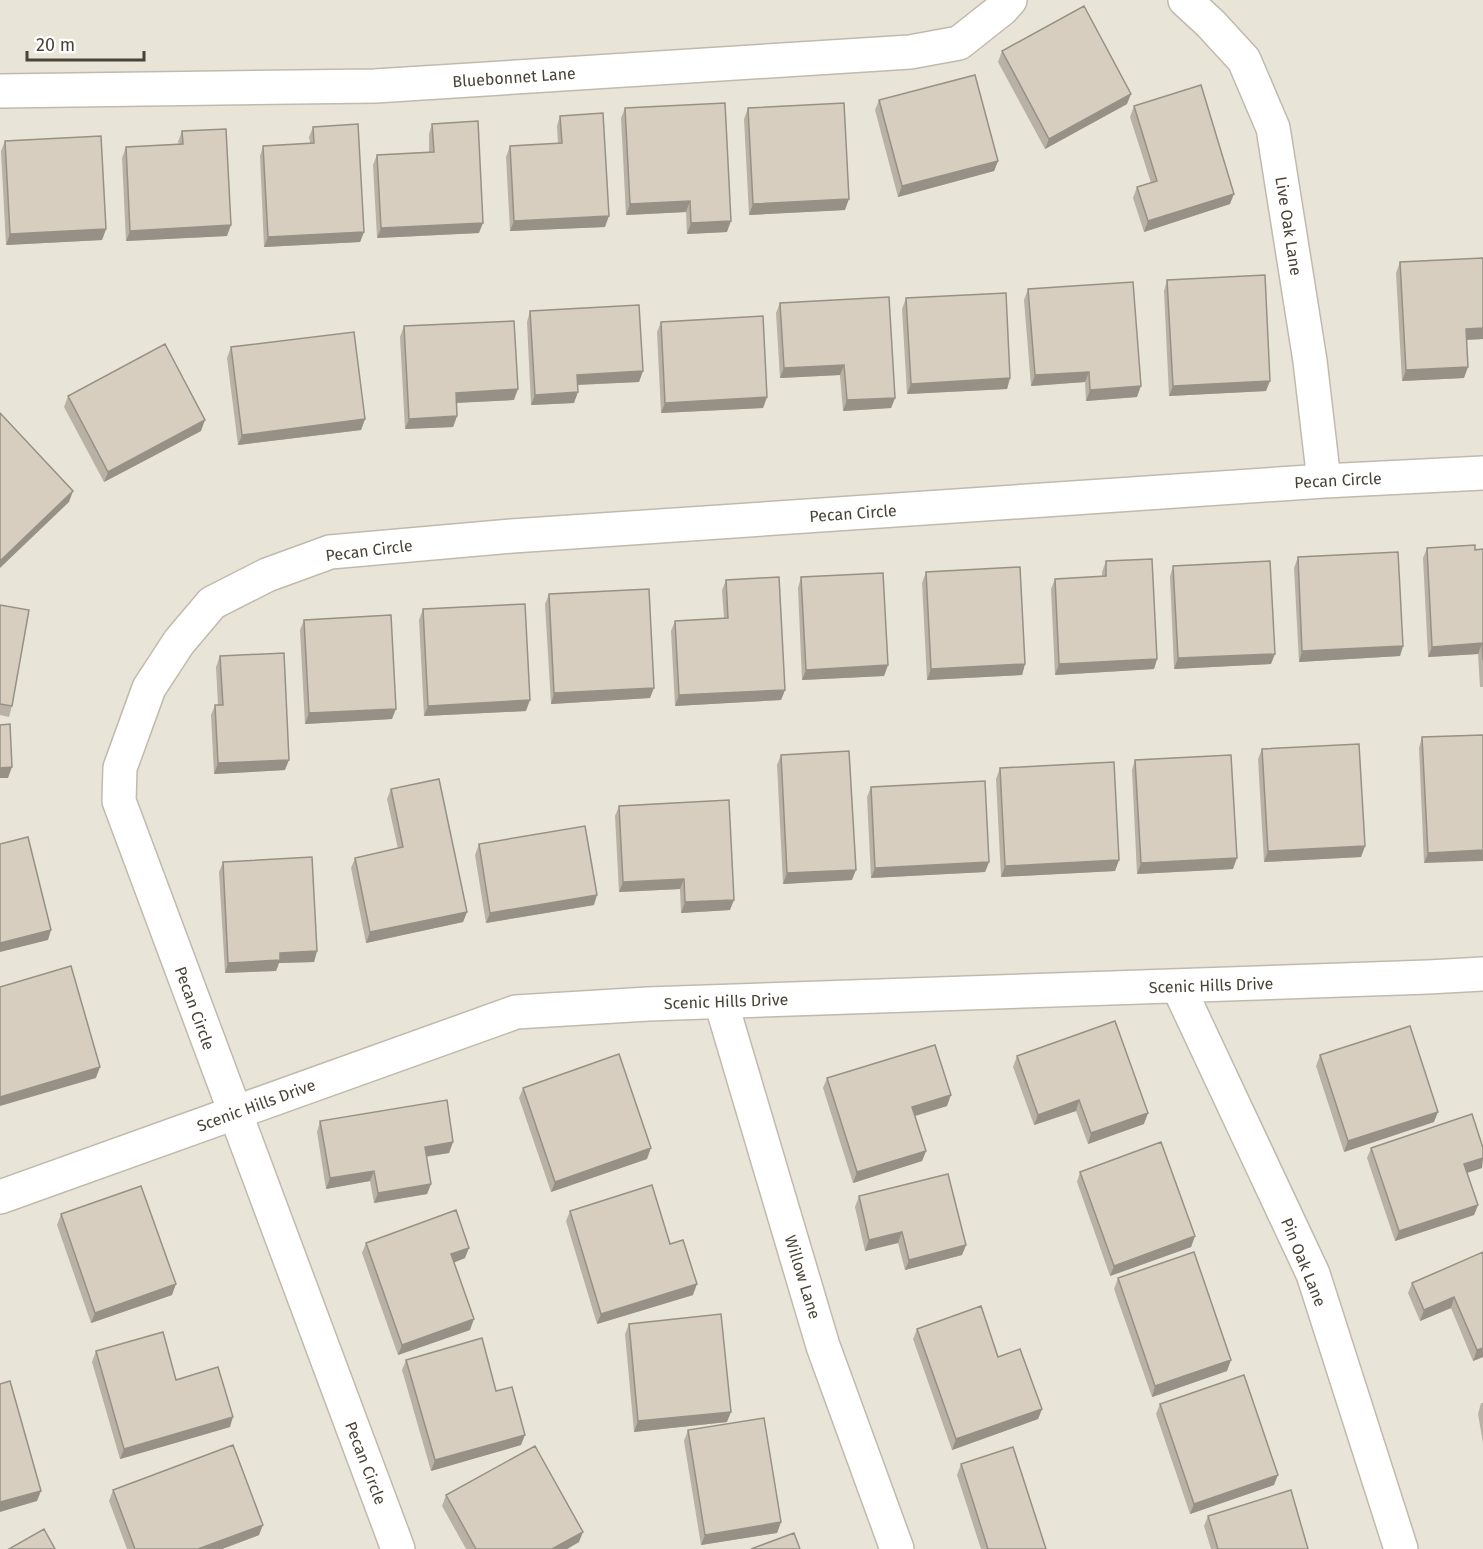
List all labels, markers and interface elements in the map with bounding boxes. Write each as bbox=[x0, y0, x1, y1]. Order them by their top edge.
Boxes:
scale bar bbox=[27, 24, 144, 62]
text: 20 m bbox=[36, 34, 75, 56]
street label: Bluebonnet Lane bbox=[452, 64, 576, 91]
street label: Live Oak Lane bbox=[1271, 175, 1306, 277]
street label: Pecan Circle bbox=[1294, 469, 1382, 492]
street label: Pecan Circle bbox=[809, 501, 897, 526]
street label: Pecan Circle bbox=[324, 536, 414, 565]
street label: Pecan Circle bbox=[171, 964, 218, 1053]
street label: Scenic Hills Drive bbox=[1148, 974, 1274, 997]
street label: Scenic Hills Drive bbox=[663, 990, 789, 1013]
street label: Scenic Hills Drive bbox=[194, 1075, 318, 1136]
street label: Pin Oak Lane bbox=[1277, 1215, 1330, 1309]
street label: Willow Lane bbox=[781, 1233, 824, 1321]
street label: Pecan Circle bbox=[341, 1419, 390, 1507]

